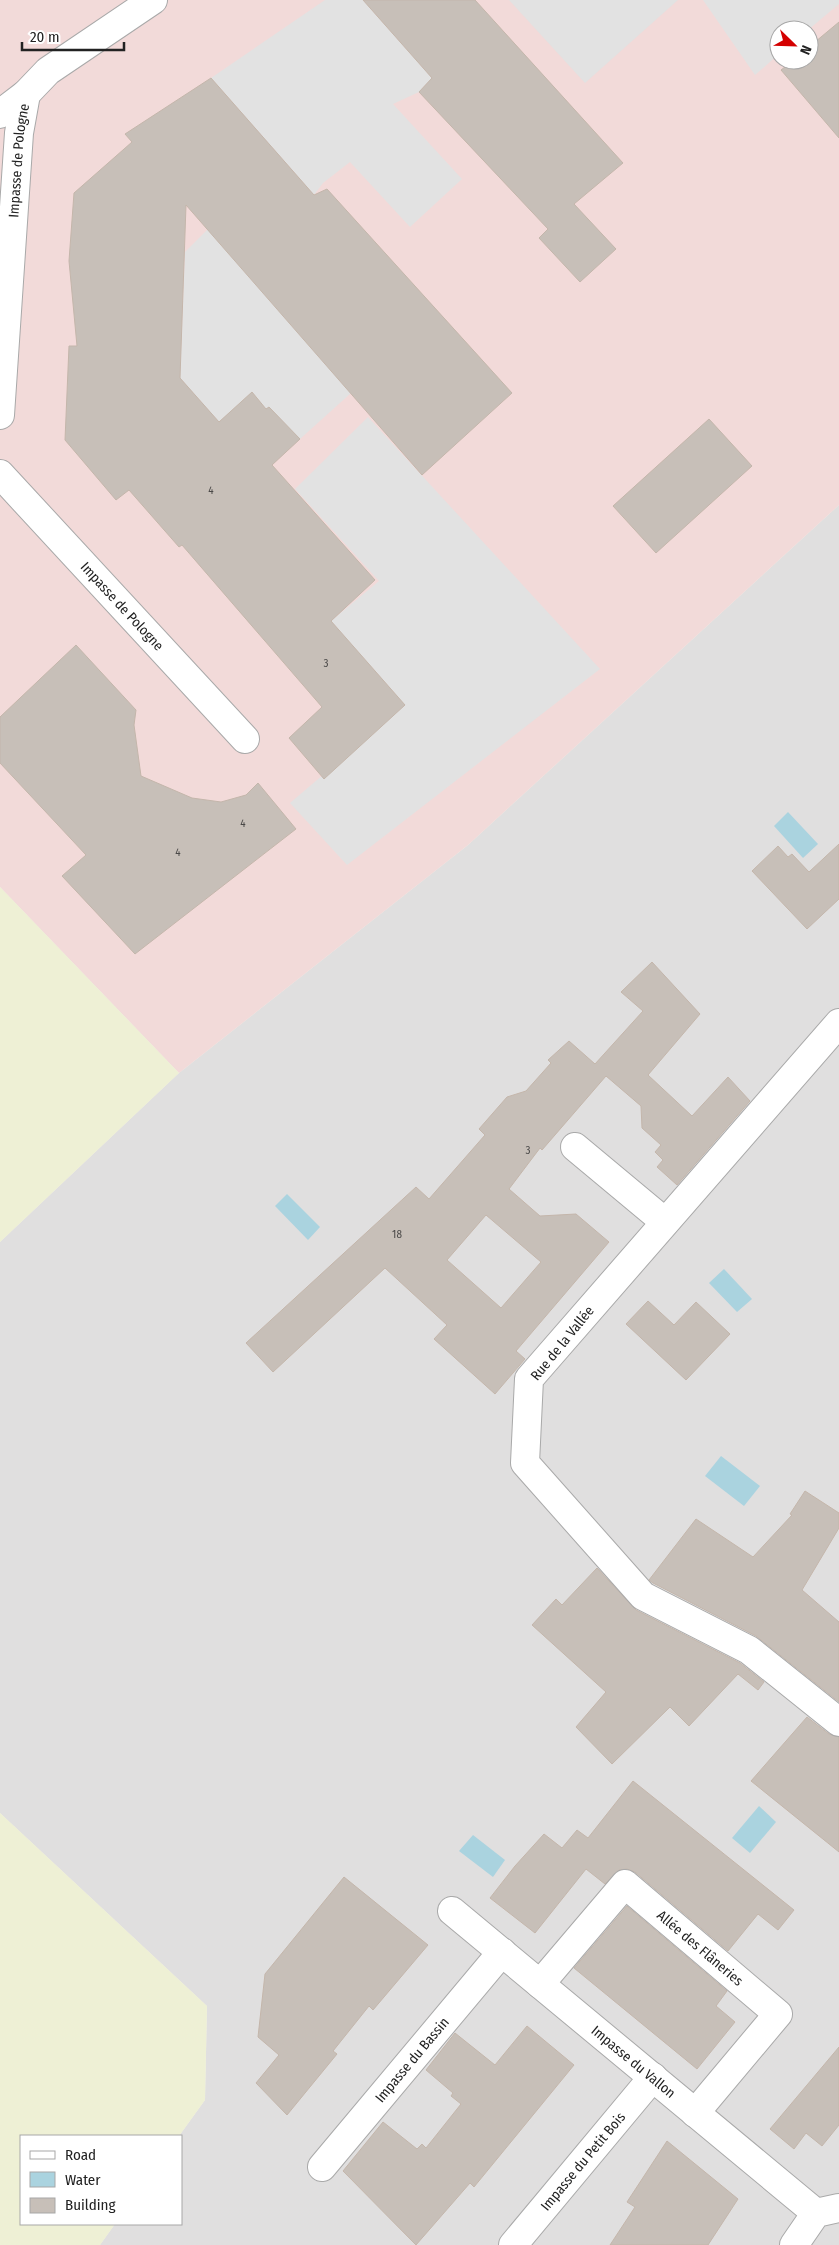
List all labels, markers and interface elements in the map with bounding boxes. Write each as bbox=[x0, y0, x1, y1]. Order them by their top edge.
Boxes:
scale bar bbox=[22, 20, 125, 52]
north arrow bbox=[769, 20, 819, 70]
text: 20 m bbox=[30, 28, 60, 46]
text: N bbox=[796, 43, 815, 57]
street label: Impasse de Pologne bbox=[5, 102, 33, 218]
house number: 4 bbox=[208, 484, 214, 497]
street label: Impasse de Pologne bbox=[77, 559, 167, 654]
house number: 3 bbox=[324, 657, 329, 670]
house number: 4 bbox=[240, 817, 246, 830]
house number: 4 bbox=[175, 846, 181, 859]
house number: 3 bbox=[526, 1144, 531, 1157]
house number: 18 bbox=[392, 1228, 402, 1241]
street label: Rue de la Vallée bbox=[527, 1303, 598, 1384]
street label: Allée des Flâneries bbox=[653, 1907, 747, 1990]
street label: Impasse du Bassin bbox=[372, 2014, 453, 2106]
street label: Impasse du Vallon bbox=[588, 2022, 679, 2102]
street label: Impasse du Petit Bois bbox=[537, 2109, 629, 2214]
legend bbox=[20, 2135, 182, 2225]
text: Road bbox=[65, 2146, 96, 2164]
text: Water bbox=[65, 2171, 101, 2189]
text: Building bbox=[65, 2196, 116, 2214]

